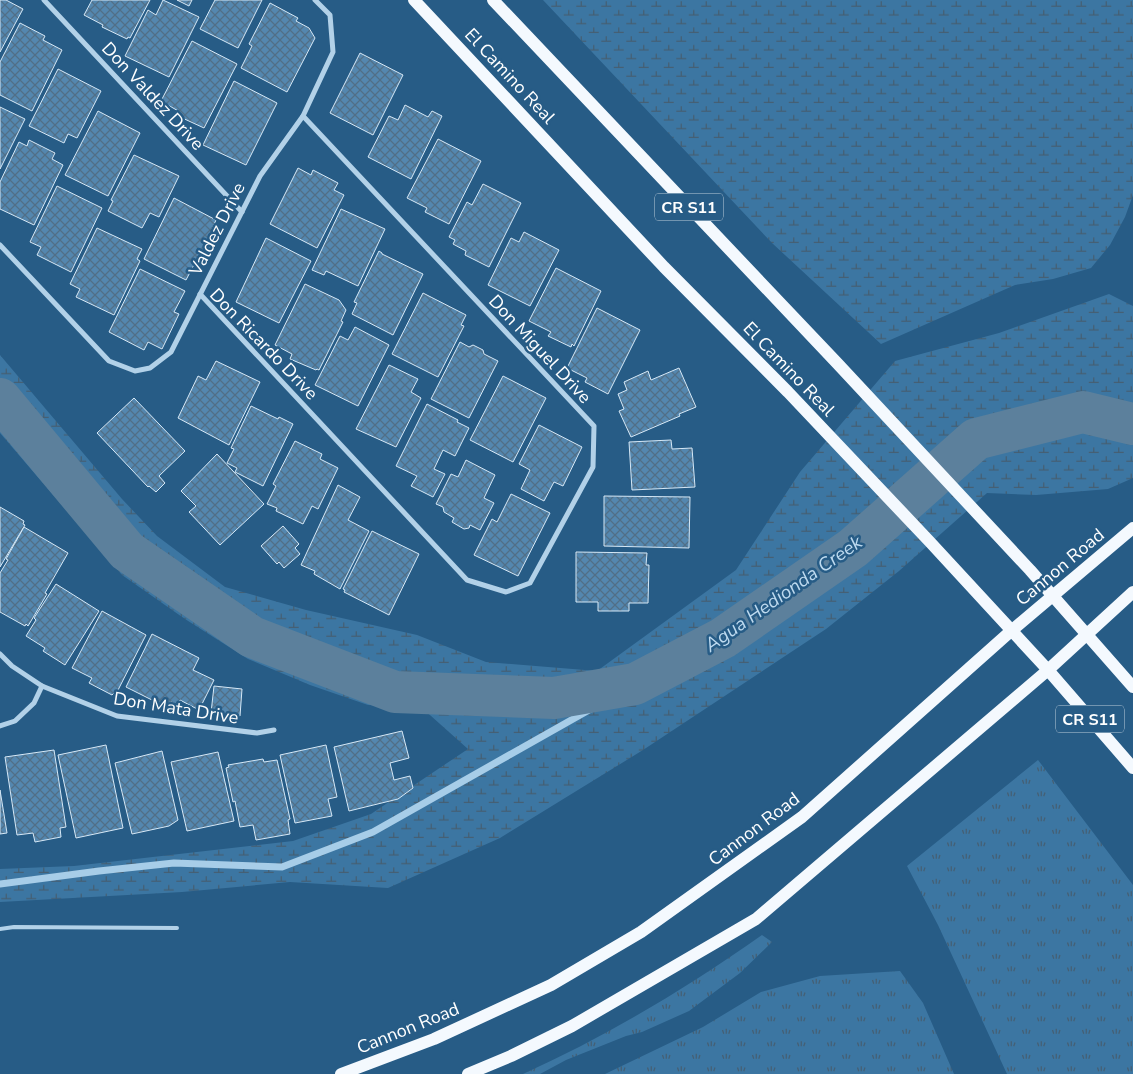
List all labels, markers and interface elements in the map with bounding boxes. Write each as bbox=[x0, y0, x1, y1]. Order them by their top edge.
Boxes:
street label: El Camino Real bbox=[459, 23, 561, 129]
street label: Don Valdez Drive bbox=[96, 37, 210, 155]
street label: Valdez Drive bbox=[183, 178, 251, 281]
road number: CR S11 bbox=[655, 193, 723, 220]
street label: Don Ricardo Drive bbox=[205, 283, 323, 405]
street label: Don Miguel Drive bbox=[483, 289, 597, 409]
street label: El Camino Real bbox=[738, 317, 841, 422]
street label: Cannon Road bbox=[1011, 523, 1109, 611]
water label: Agua Hedionda Creek bbox=[699, 529, 868, 659]
street label: Don Mata Drive bbox=[112, 686, 240, 730]
road number: CR S11 bbox=[1056, 706, 1124, 732]
street label: Cannon Road bbox=[703, 787, 805, 871]
street label: Cannon Road bbox=[353, 997, 463, 1059]

